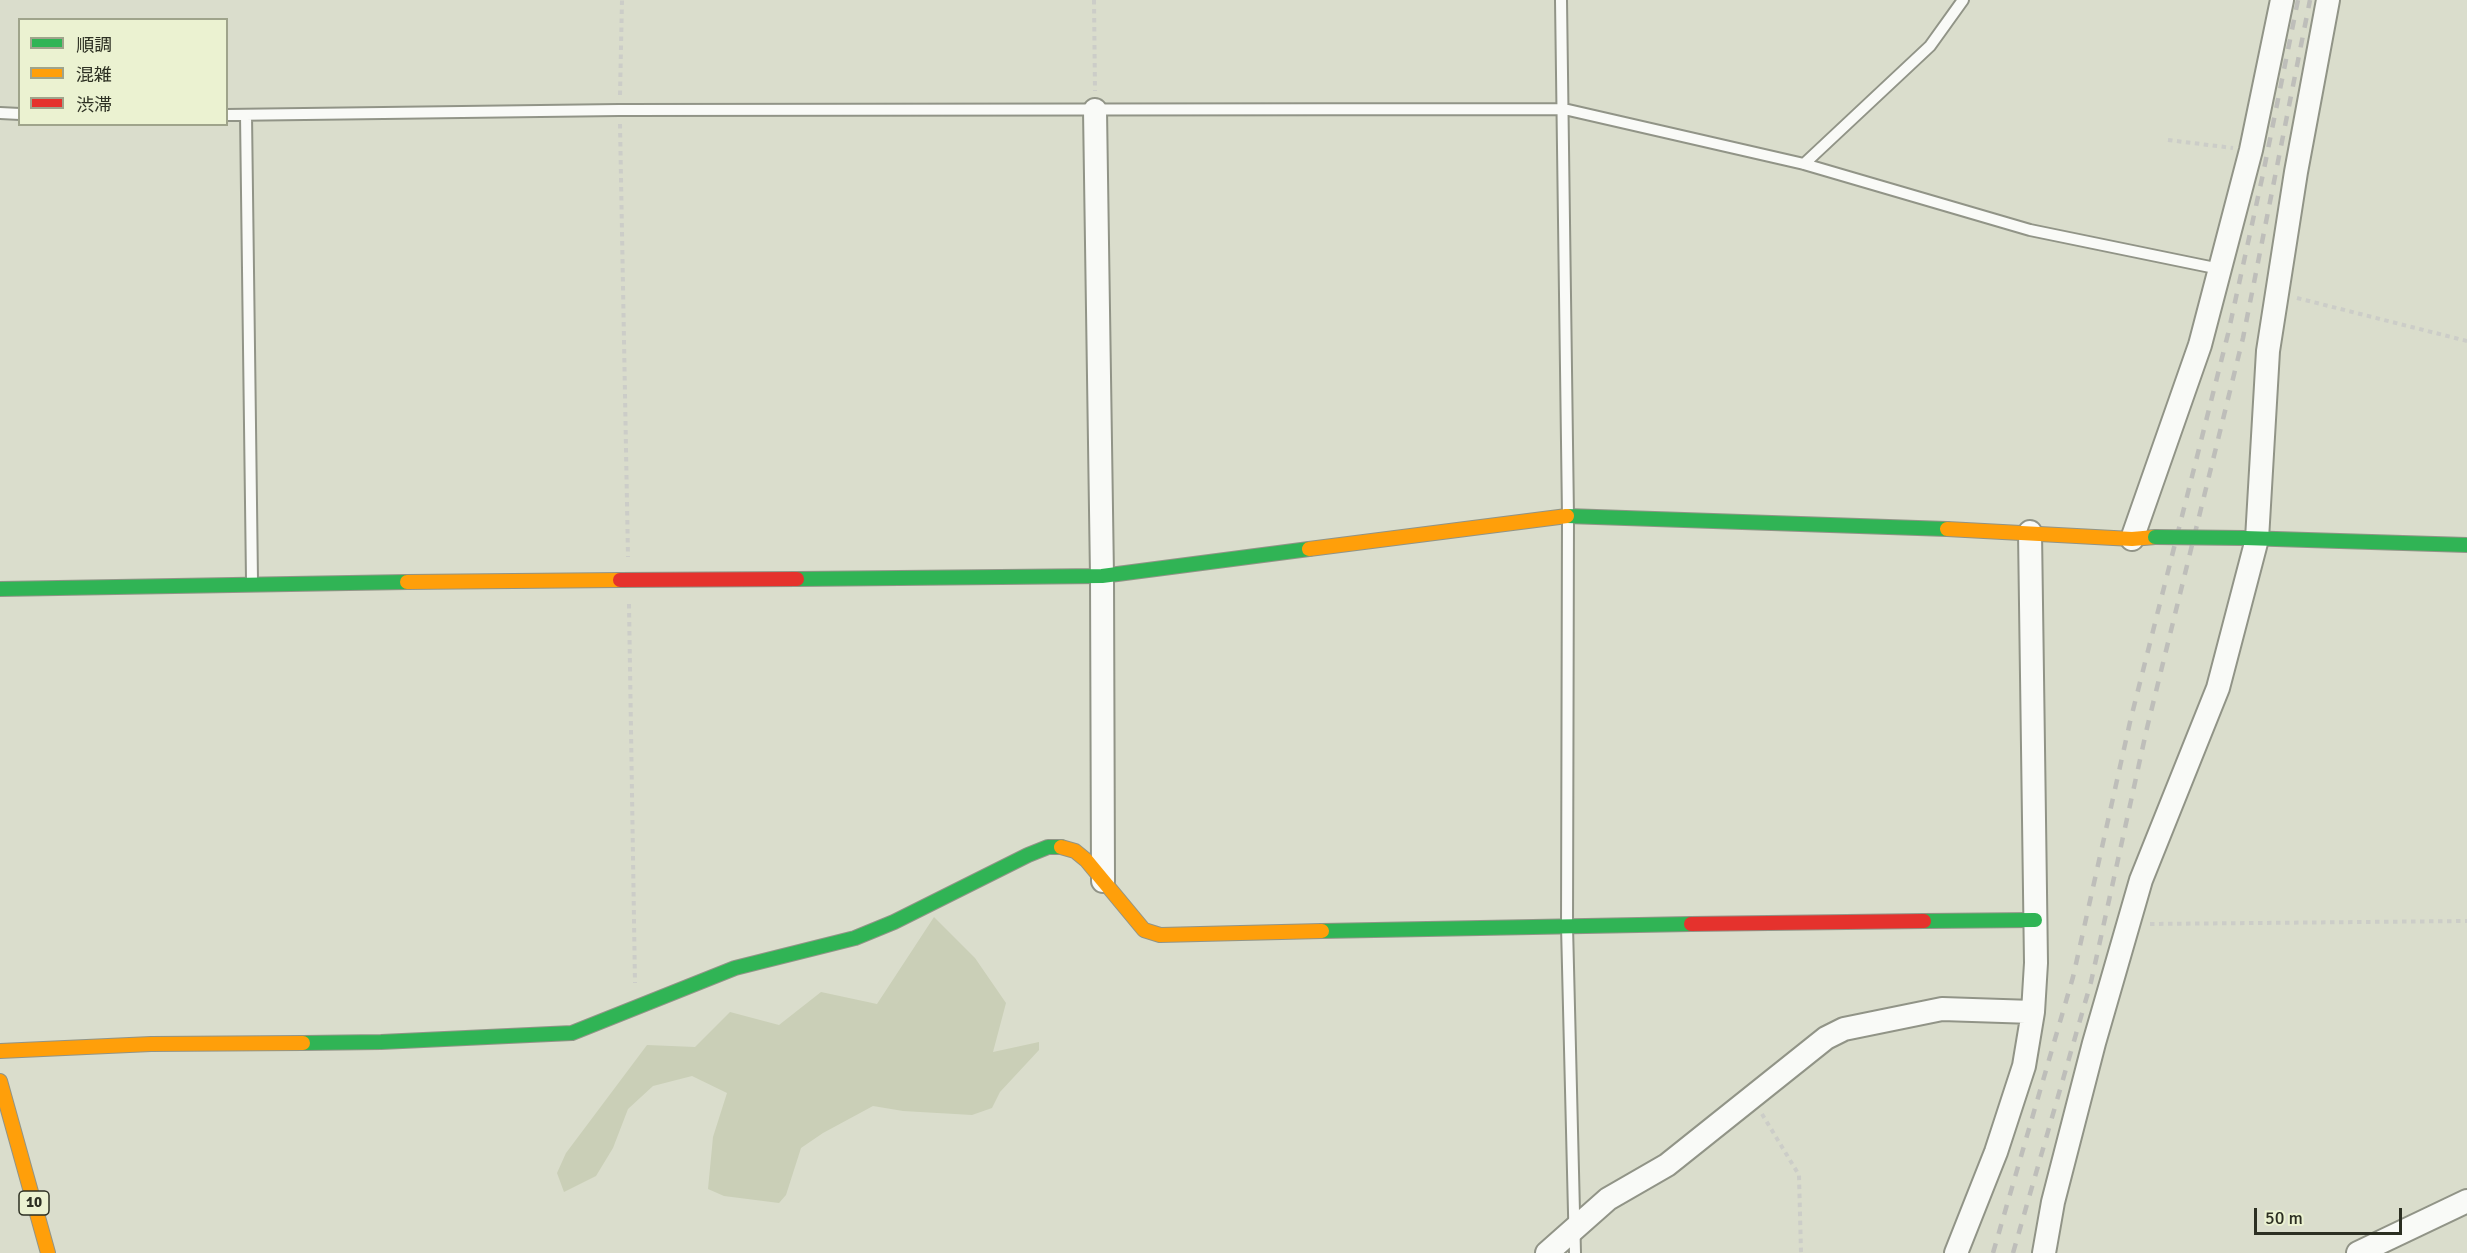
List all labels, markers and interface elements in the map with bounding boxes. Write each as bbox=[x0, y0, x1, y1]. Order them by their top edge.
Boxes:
legend bbox=[18, 18, 228, 126]
text: 順調 bbox=[76, 34, 112, 56]
text: 混雑 bbox=[76, 64, 112, 86]
text: 渋滞 bbox=[76, 94, 112, 116]
road number: 10 bbox=[19, 1191, 49, 1215]
scale bar bbox=[2257, 1196, 2406, 1234]
text: 50 m bbox=[2265, 1207, 2303, 1229]

